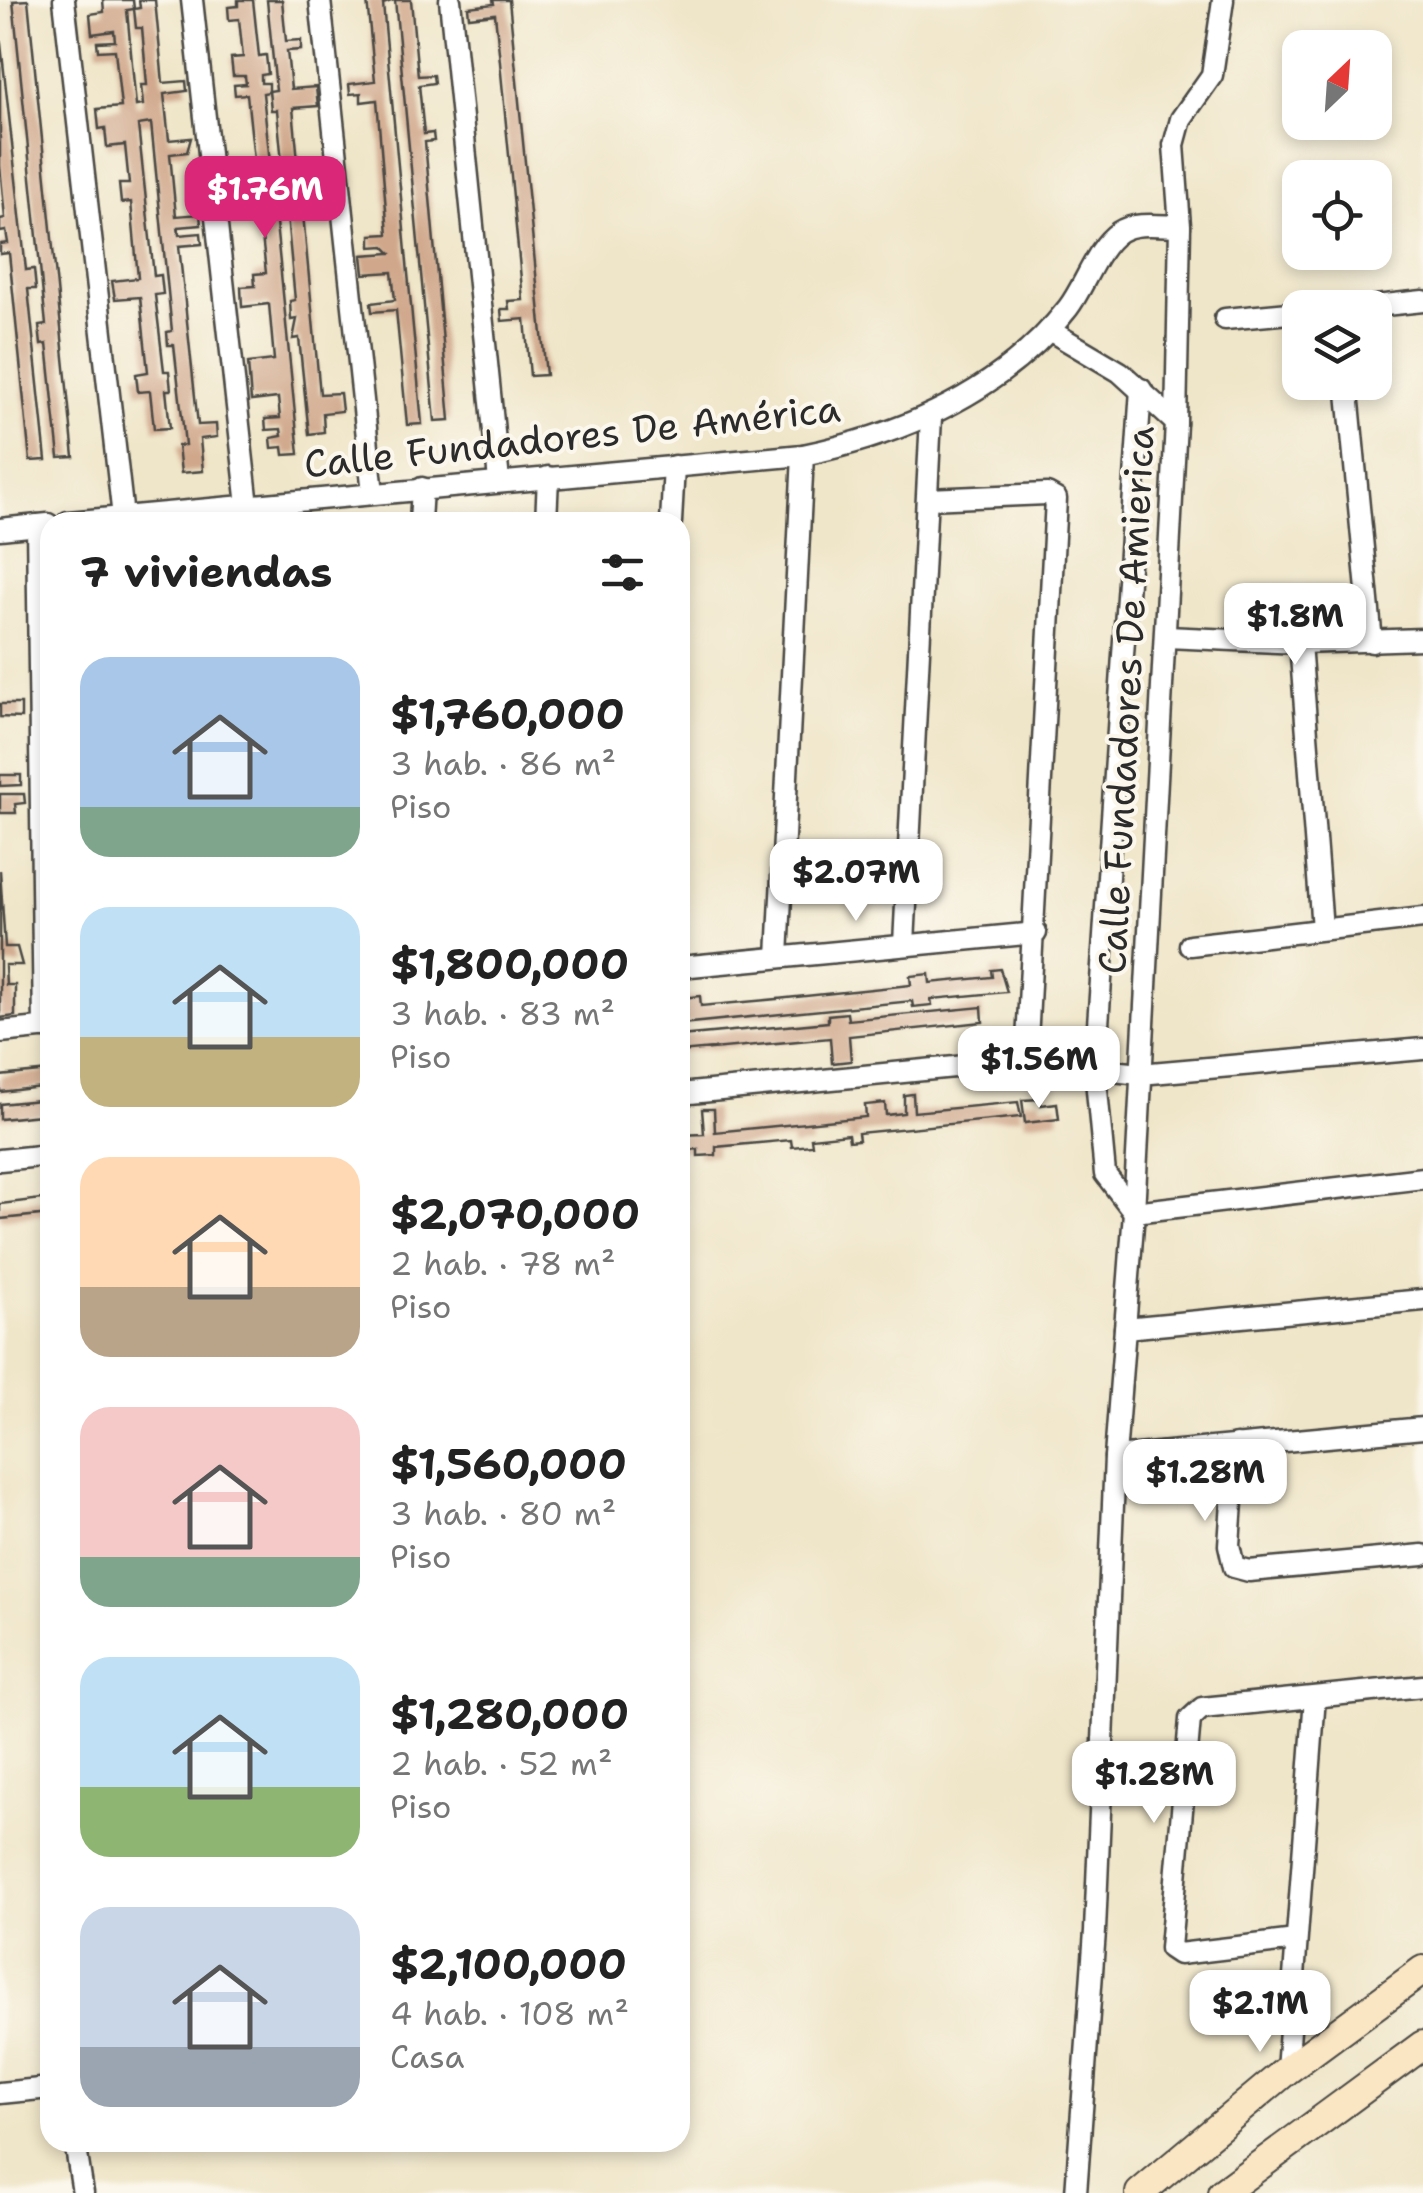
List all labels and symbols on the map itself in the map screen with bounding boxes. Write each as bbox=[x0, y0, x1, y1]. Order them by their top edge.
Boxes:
north arrow bbox=[1282, 30, 1392, 140]
pin: $1.76M bbox=[184, 156, 346, 241]
street label: Calle Fundadores De América bbox=[301, 382, 843, 490]
street label: Calle Fundadores De Amierica bbox=[1086, 424, 1166, 975]
pin: $1.8M bbox=[1225, 583, 1365, 668]
pin: $2.07M bbox=[775, 839, 937, 924]
pin: $1.56M bbox=[958, 1026, 1120, 1111]
pin: $1.28M bbox=[1124, 1439, 1286, 1524]
pin: $1.28M bbox=[1073, 1741, 1235, 1826]
pin: $2.1M bbox=[1190, 1970, 1330, 2055]

